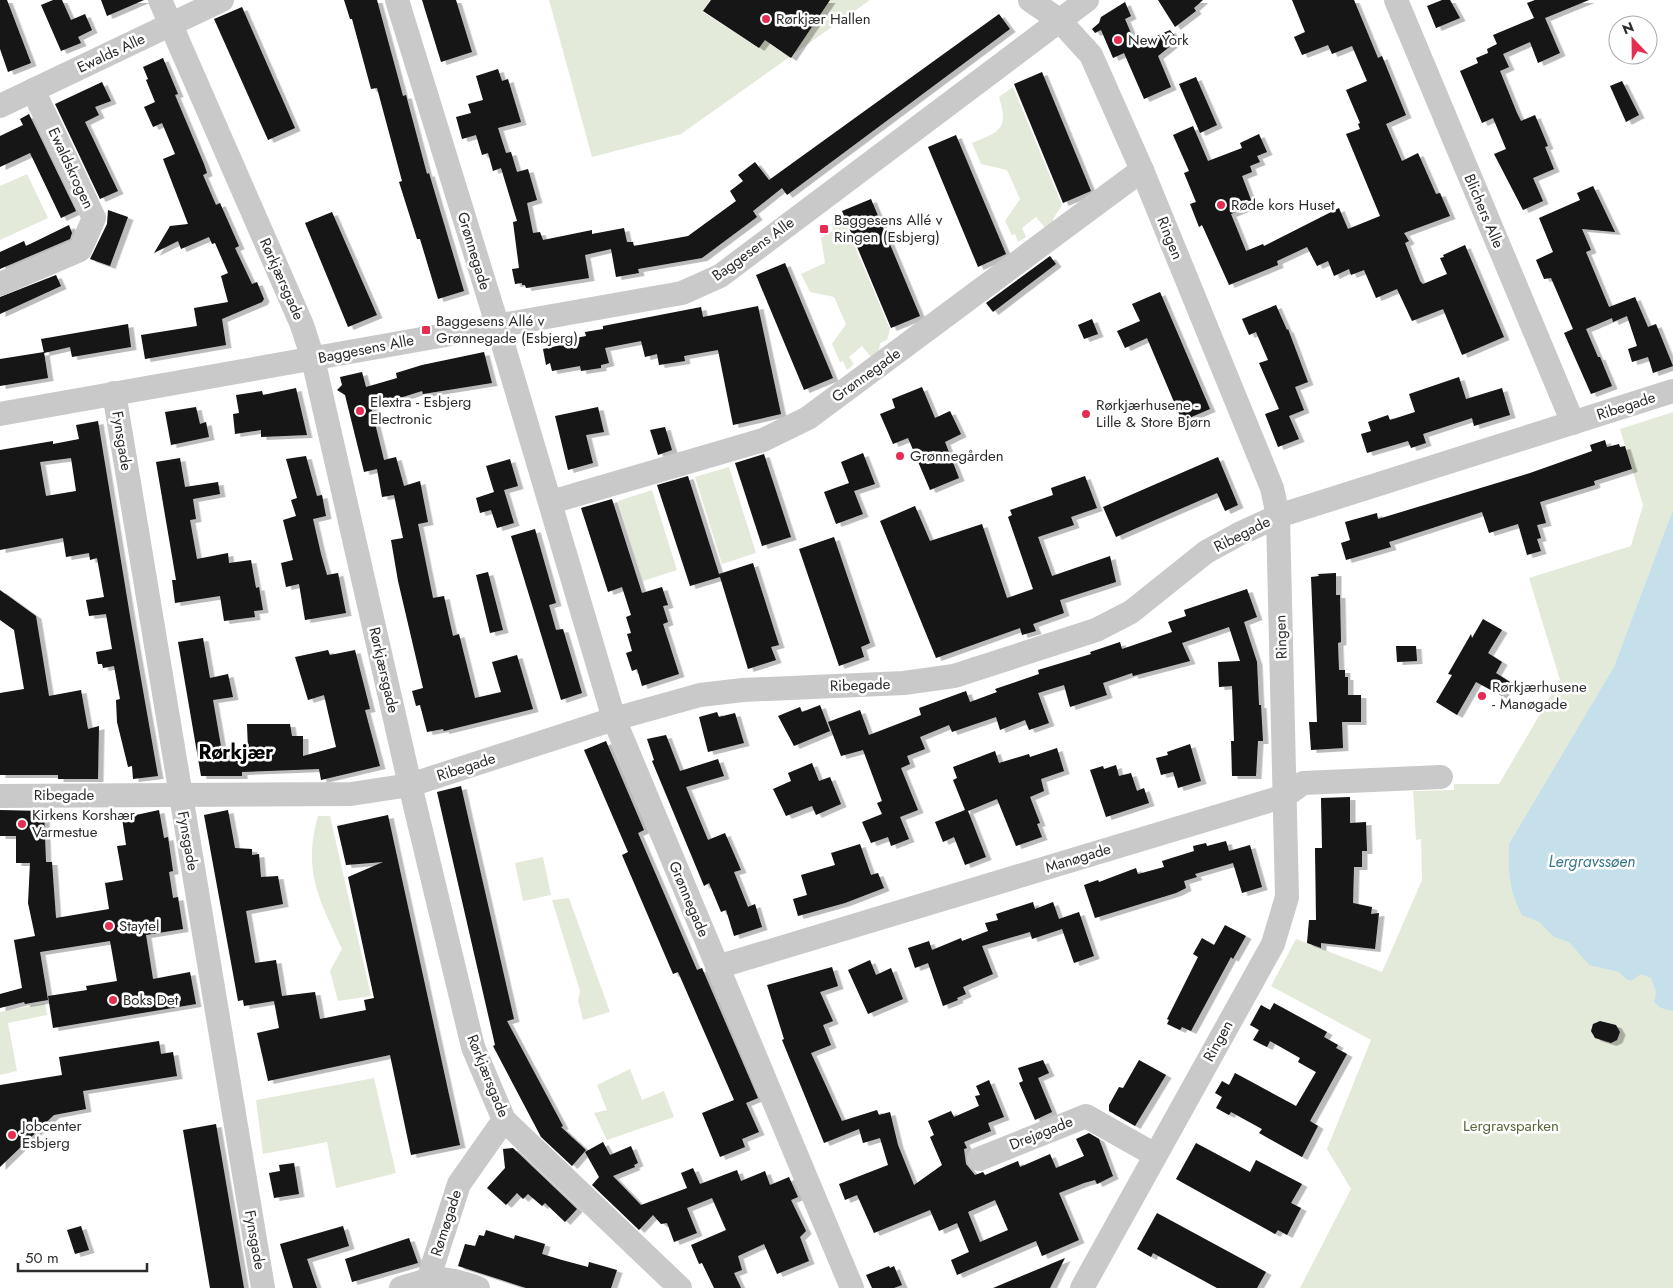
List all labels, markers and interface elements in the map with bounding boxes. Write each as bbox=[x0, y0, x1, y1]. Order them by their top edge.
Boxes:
place label: Rørkjær Hallen bbox=[776, 8, 871, 30]
marker: Rørkjær Hallen bbox=[760, 13, 772, 25]
north arrow bbox=[1608, 15, 1658, 65]
text: N bbox=[1619, 17, 1637, 39]
street label: Ewalds Alle bbox=[73, 28, 149, 78]
place label: New York bbox=[1128, 29, 1189, 51]
marker: New York bbox=[1112, 34, 1124, 46]
street label: Ewaldskrogen bbox=[43, 124, 99, 212]
street label: Blichers Alle bbox=[1458, 170, 1510, 252]
place label: Røde kors Huset bbox=[1231, 194, 1335, 216]
marker: Røde kors Huset bbox=[1215, 199, 1227, 211]
street label: Grønnegade bbox=[452, 209, 496, 293]
place label: Baggesens Allé v Ringen (Esbjerg) bbox=[834, 209, 943, 248]
street label: Baggesens Alle bbox=[707, 211, 799, 286]
street label: Ringen bbox=[1151, 213, 1189, 263]
marker: Baggesens Allé v Ringen (Esbjerg) bbox=[818, 223, 830, 235]
street label: Rørkjærsgade bbox=[254, 234, 310, 324]
place label: Baggesens Allé v Grønnegade (Esbjerg) bbox=[436, 310, 578, 349]
marker: Baggesens Allé v Grønnegade (Esbjerg) bbox=[420, 324, 432, 336]
street label: Baggesens Alle bbox=[316, 329, 416, 369]
street label: Grønnegade bbox=[827, 342, 905, 408]
street label: Ribegade bbox=[1594, 386, 1658, 426]
place label: Elextra - Esbjerg Electronic bbox=[370, 391, 471, 430]
place label: Rørkjærhusene - Lille & Store Bjørn bbox=[1096, 394, 1211, 433]
marker: Elextra - Esbjerg Electronic bbox=[354, 405, 366, 417]
marker: Rørkjærhusene - Lille & Store Bjørn bbox=[1080, 408, 1092, 420]
street label: Fynsgade bbox=[106, 410, 138, 473]
place label: Grønnegården bbox=[910, 445, 1004, 467]
marker: Grønnegården bbox=[894, 450, 906, 462]
street label: Ribegade bbox=[1210, 510, 1274, 558]
street label: Ringen bbox=[1269, 614, 1293, 660]
street label: Rørkjærsgade bbox=[363, 625, 405, 715]
street label: Ribegade bbox=[829, 673, 891, 697]
place label: Rørkjærhusene - Manøgade bbox=[1492, 676, 1587, 715]
marker: Rørkjærhusene - Manøgade bbox=[1476, 690, 1488, 702]
district label: Rørkjær bbox=[198, 738, 274, 767]
street label: Ribegade bbox=[434, 747, 498, 787]
street label: Ribegade bbox=[34, 784, 95, 806]
place label: Kirkens Korshær Varmestue bbox=[32, 804, 136, 843]
street label: Fynsgade bbox=[172, 810, 204, 873]
marker: Kirkens Korshær Varmestue bbox=[16, 818, 28, 830]
street label: Manøgade bbox=[1043, 838, 1114, 878]
water label: Lergravssøen bbox=[1549, 850, 1636, 873]
street label: Grønnegade bbox=[663, 858, 715, 941]
place label: Staytel bbox=[119, 915, 159, 937]
marker: Staytel bbox=[103, 920, 115, 932]
place label: Boks Det bbox=[123, 989, 179, 1011]
marker: Boks Det bbox=[107, 994, 119, 1006]
street label: Ringen bbox=[1198, 1016, 1238, 1066]
street label: Rørkjærsgade bbox=[461, 1031, 515, 1121]
street label: Drejøgade bbox=[1006, 1110, 1076, 1156]
place label: Jobcenter Esbjerg bbox=[20, 1115, 82, 1154]
park label: Lergravsparken bbox=[1463, 1115, 1559, 1137]
marker: Jobcenter Esbjerg bbox=[6, 1129, 18, 1141]
street label: Rømøgade bbox=[425, 1187, 467, 1259]
street label: Fynsgade bbox=[239, 1209, 271, 1272]
scale bar bbox=[18, 1240, 146, 1272]
text: 50 m bbox=[25, 1247, 59, 1269]

